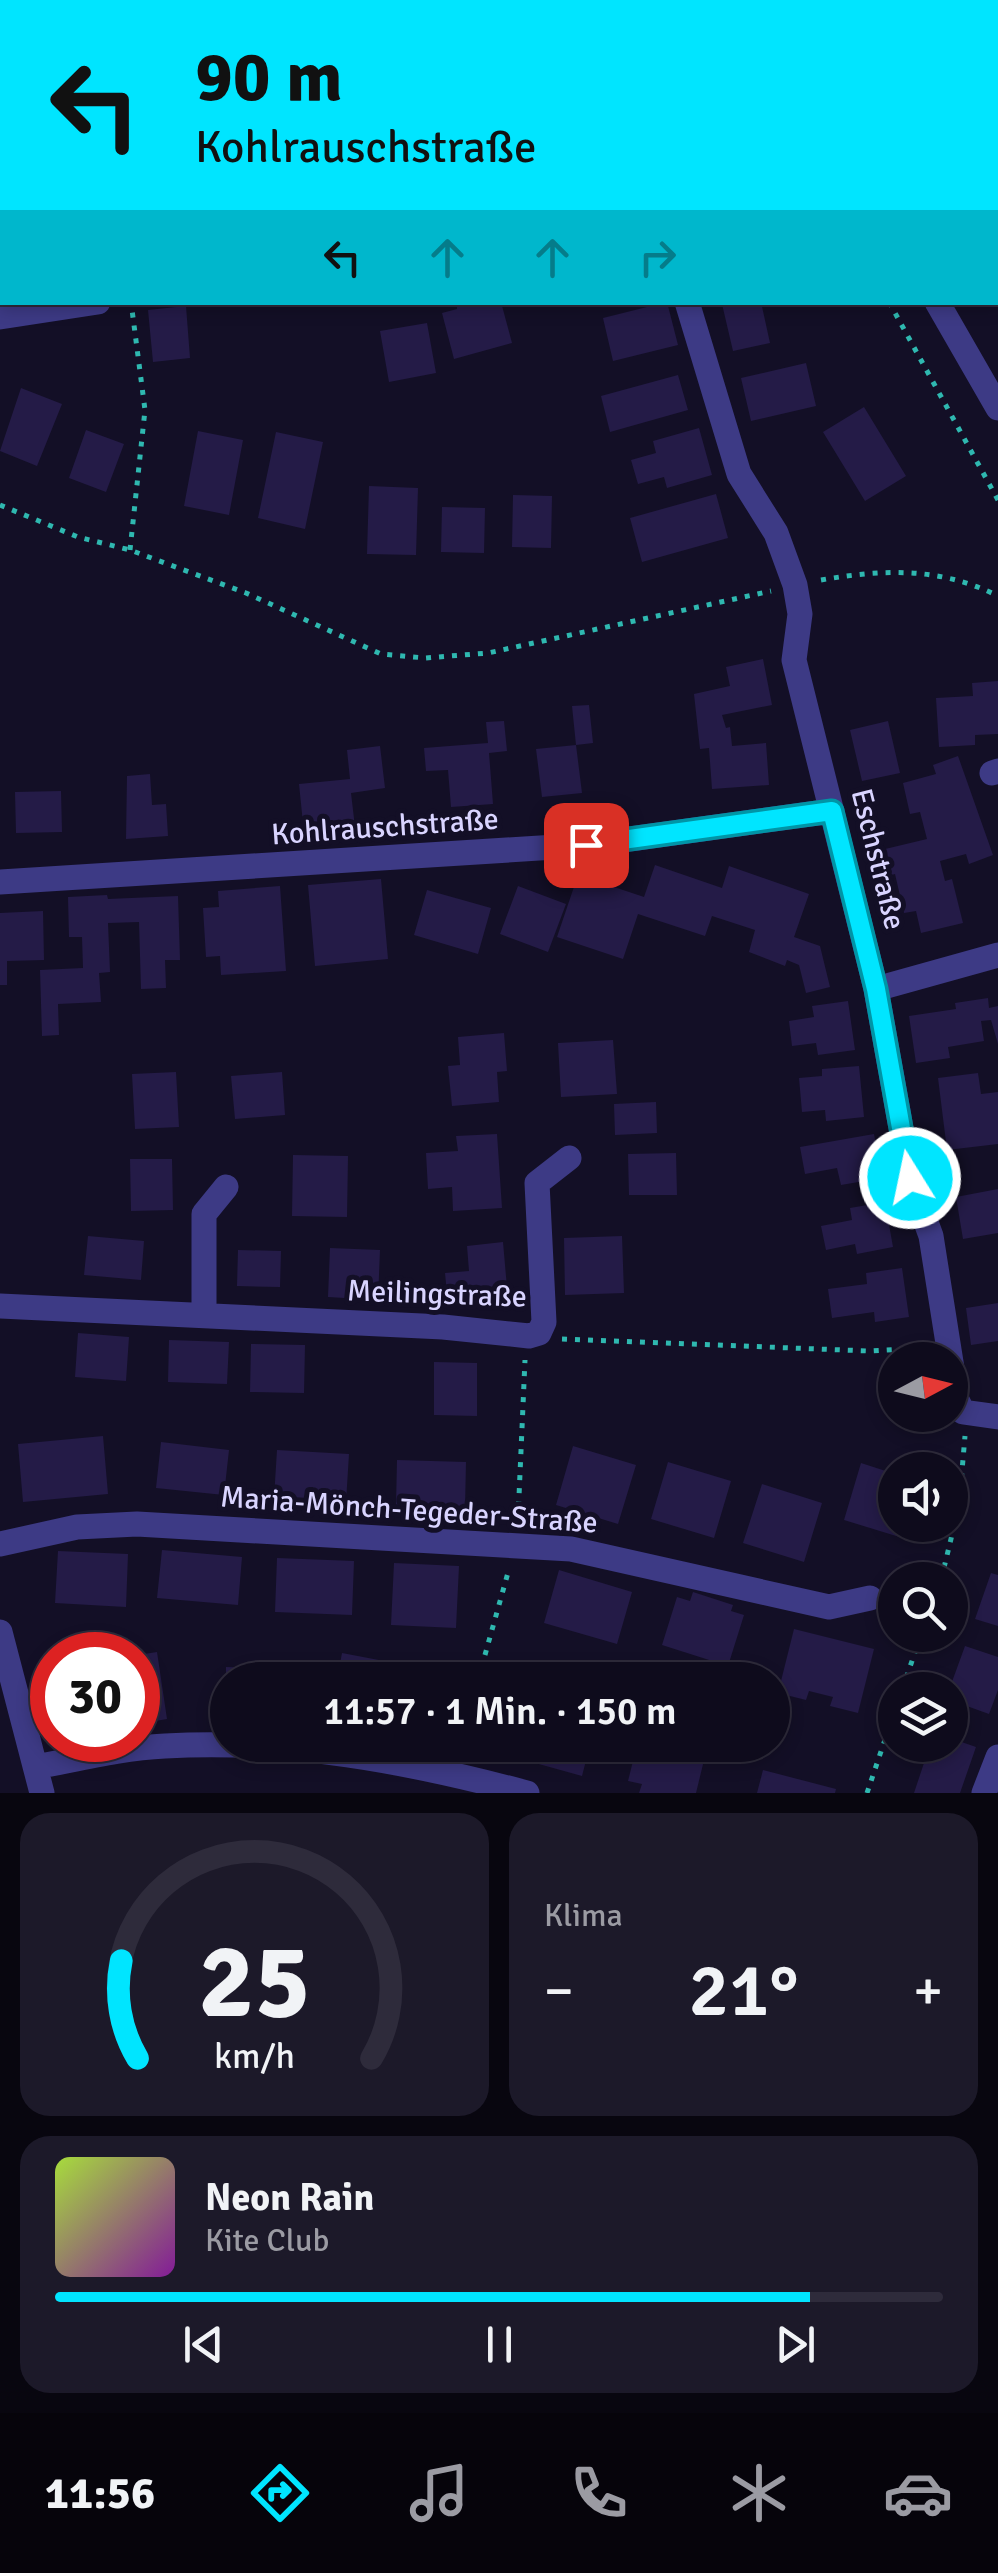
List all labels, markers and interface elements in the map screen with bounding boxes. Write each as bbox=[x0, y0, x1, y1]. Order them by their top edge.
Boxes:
text: 90 m bbox=[195, 34, 343, 120]
icon: left bbox=[30, 40, 160, 170]
text: Kohlrauschstraße bbox=[195, 120, 536, 175]
icon: left bbox=[315, 230, 370, 285]
icon: ahead bbox=[420, 230, 475, 285]
icon: ahead bbox=[525, 230, 580, 285]
icon: right bbox=[630, 230, 685, 285]
street label: Eschstraße bbox=[843, 785, 913, 933]
street label: Kohlrauschstraße bbox=[270, 801, 500, 853]
pin bbox=[544, 803, 629, 888]
icon: arrive bbox=[559, 818, 614, 873]
position arrow bbox=[858, 1126, 962, 1230]
street label: Meilingstraße bbox=[346, 1272, 528, 1316]
north arrow bbox=[878, 1342, 968, 1432]
map controls bbox=[878, 1342, 968, 1762]
button: sound bbox=[878, 1452, 968, 1542]
street label: Maria-Mönch-Tegeder-Straße bbox=[219, 1478, 599, 1542]
button: search bbox=[878, 1562, 968, 1652]
speed limit sign: 30 bbox=[30, 1632, 160, 1762]
button: layers bbox=[878, 1672, 968, 1762]
text: 11:57 · 1 Min. · 150 m bbox=[324, 1688, 676, 1735]
text: Klima bbox=[544, 1896, 623, 1935]
text: 25 bbox=[198, 1918, 311, 2046]
text: 21° bbox=[689, 1944, 798, 2037]
text: − bbox=[544, 1957, 574, 2025]
text: + bbox=[913, 1957, 943, 2025]
text: km/h bbox=[214, 2034, 295, 2078]
text: Neon Rain bbox=[205, 2174, 374, 2221]
text: Kite Club bbox=[205, 2221, 329, 2260]
icon: previous bbox=[176, 2317, 231, 2372]
icon: pause bbox=[472, 2317, 527, 2372]
icon: next bbox=[768, 2317, 823, 2372]
icon: directions bbox=[245, 2458, 315, 2528]
icon: music bbox=[404, 2458, 474, 2528]
icon: phone bbox=[564, 2458, 634, 2528]
icon: climate bbox=[724, 2458, 794, 2528]
icon: car bbox=[883, 2458, 953, 2528]
text: 11:56 bbox=[45, 2466, 155, 2521]

